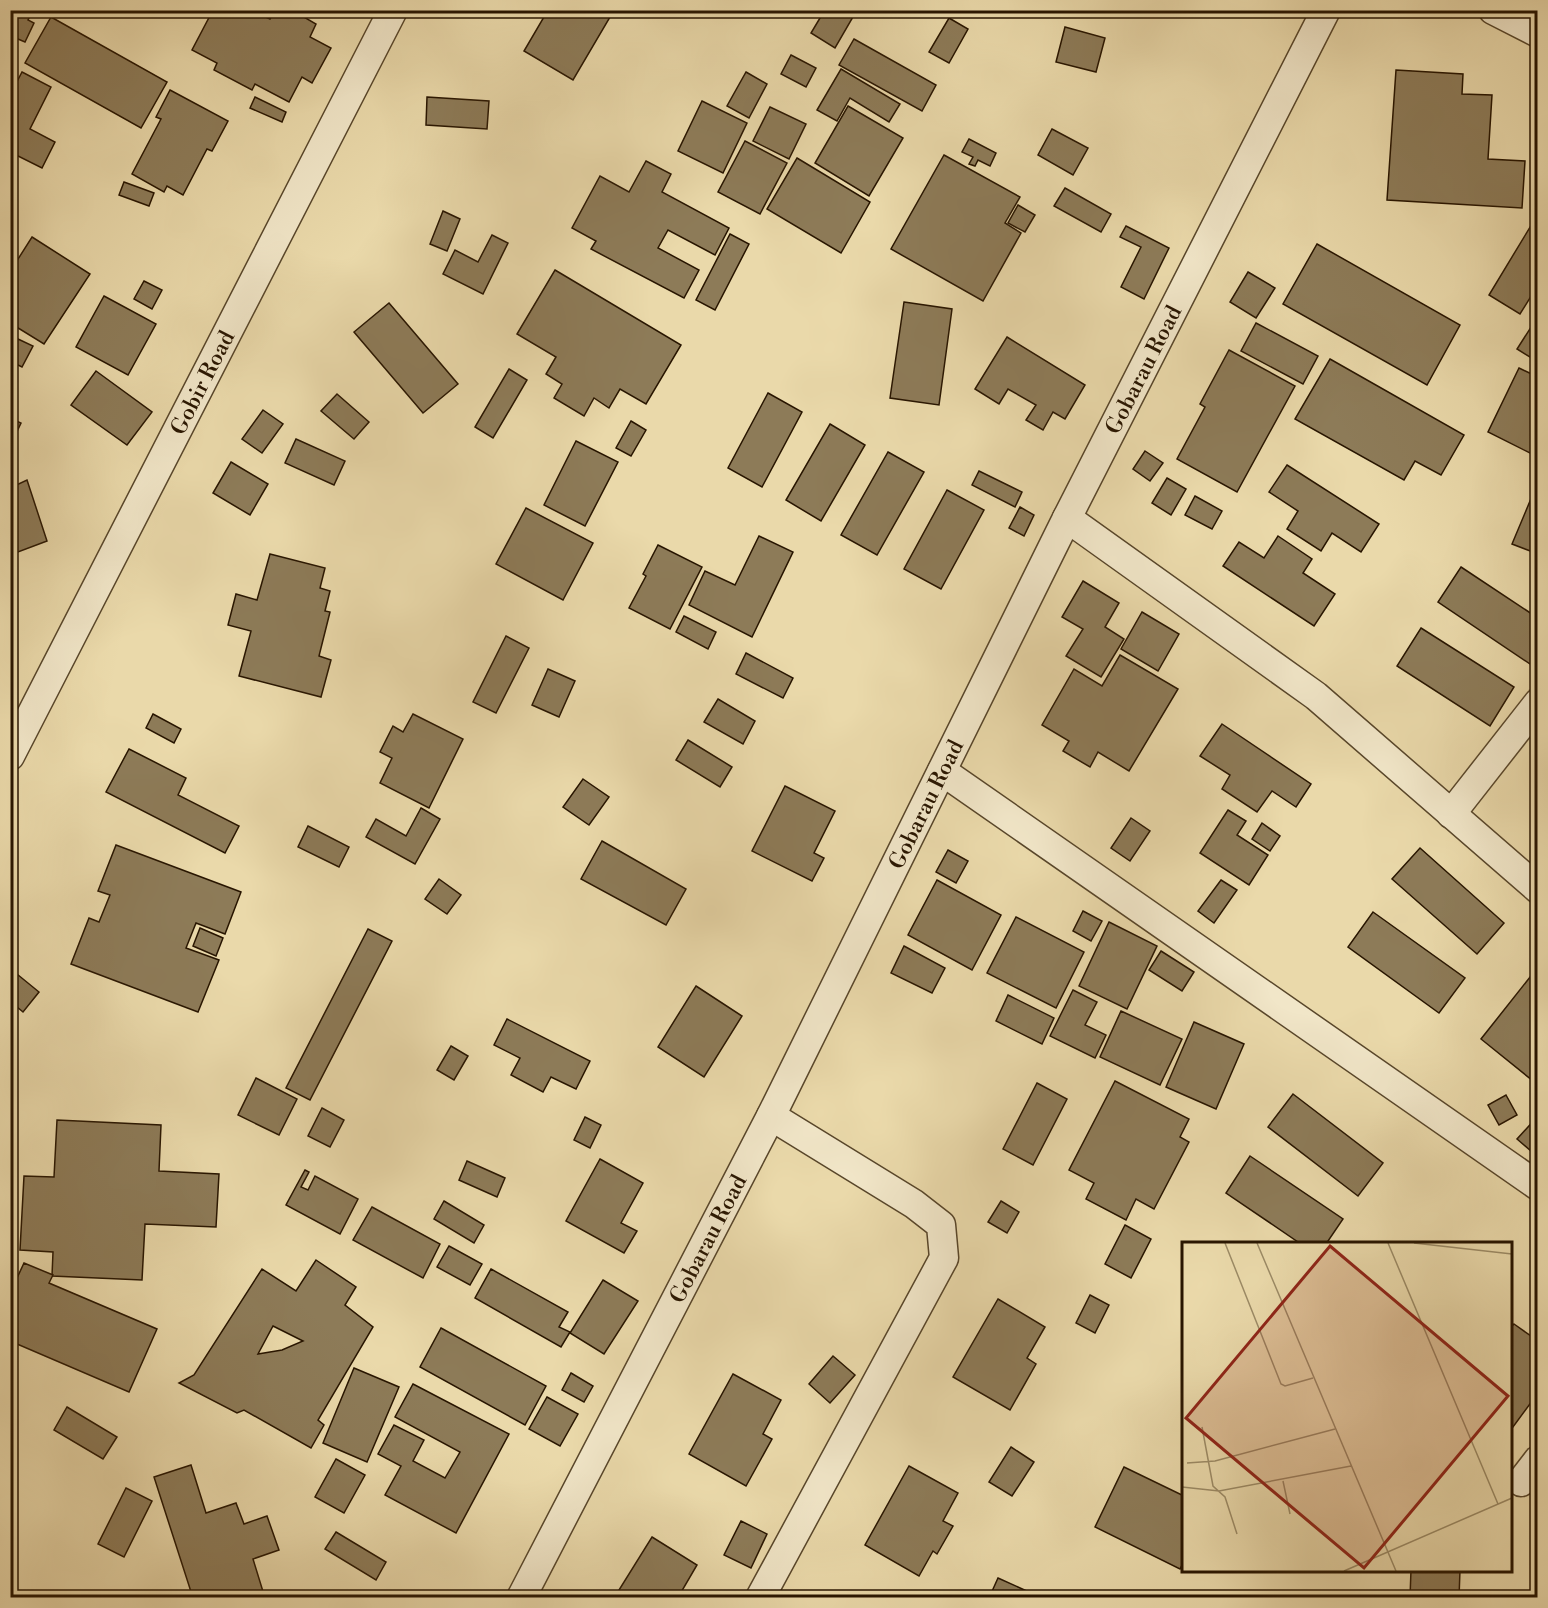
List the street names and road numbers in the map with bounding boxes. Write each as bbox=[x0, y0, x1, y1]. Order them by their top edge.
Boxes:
street label: Gobarau Road bbox=[1100, 301, 1188, 439]
street label: Gobir Road bbox=[165, 326, 241, 440]
street label: Gobarau Road bbox=[883, 735, 970, 874]
street label: Gobarau Road bbox=[664, 1170, 753, 1308]

